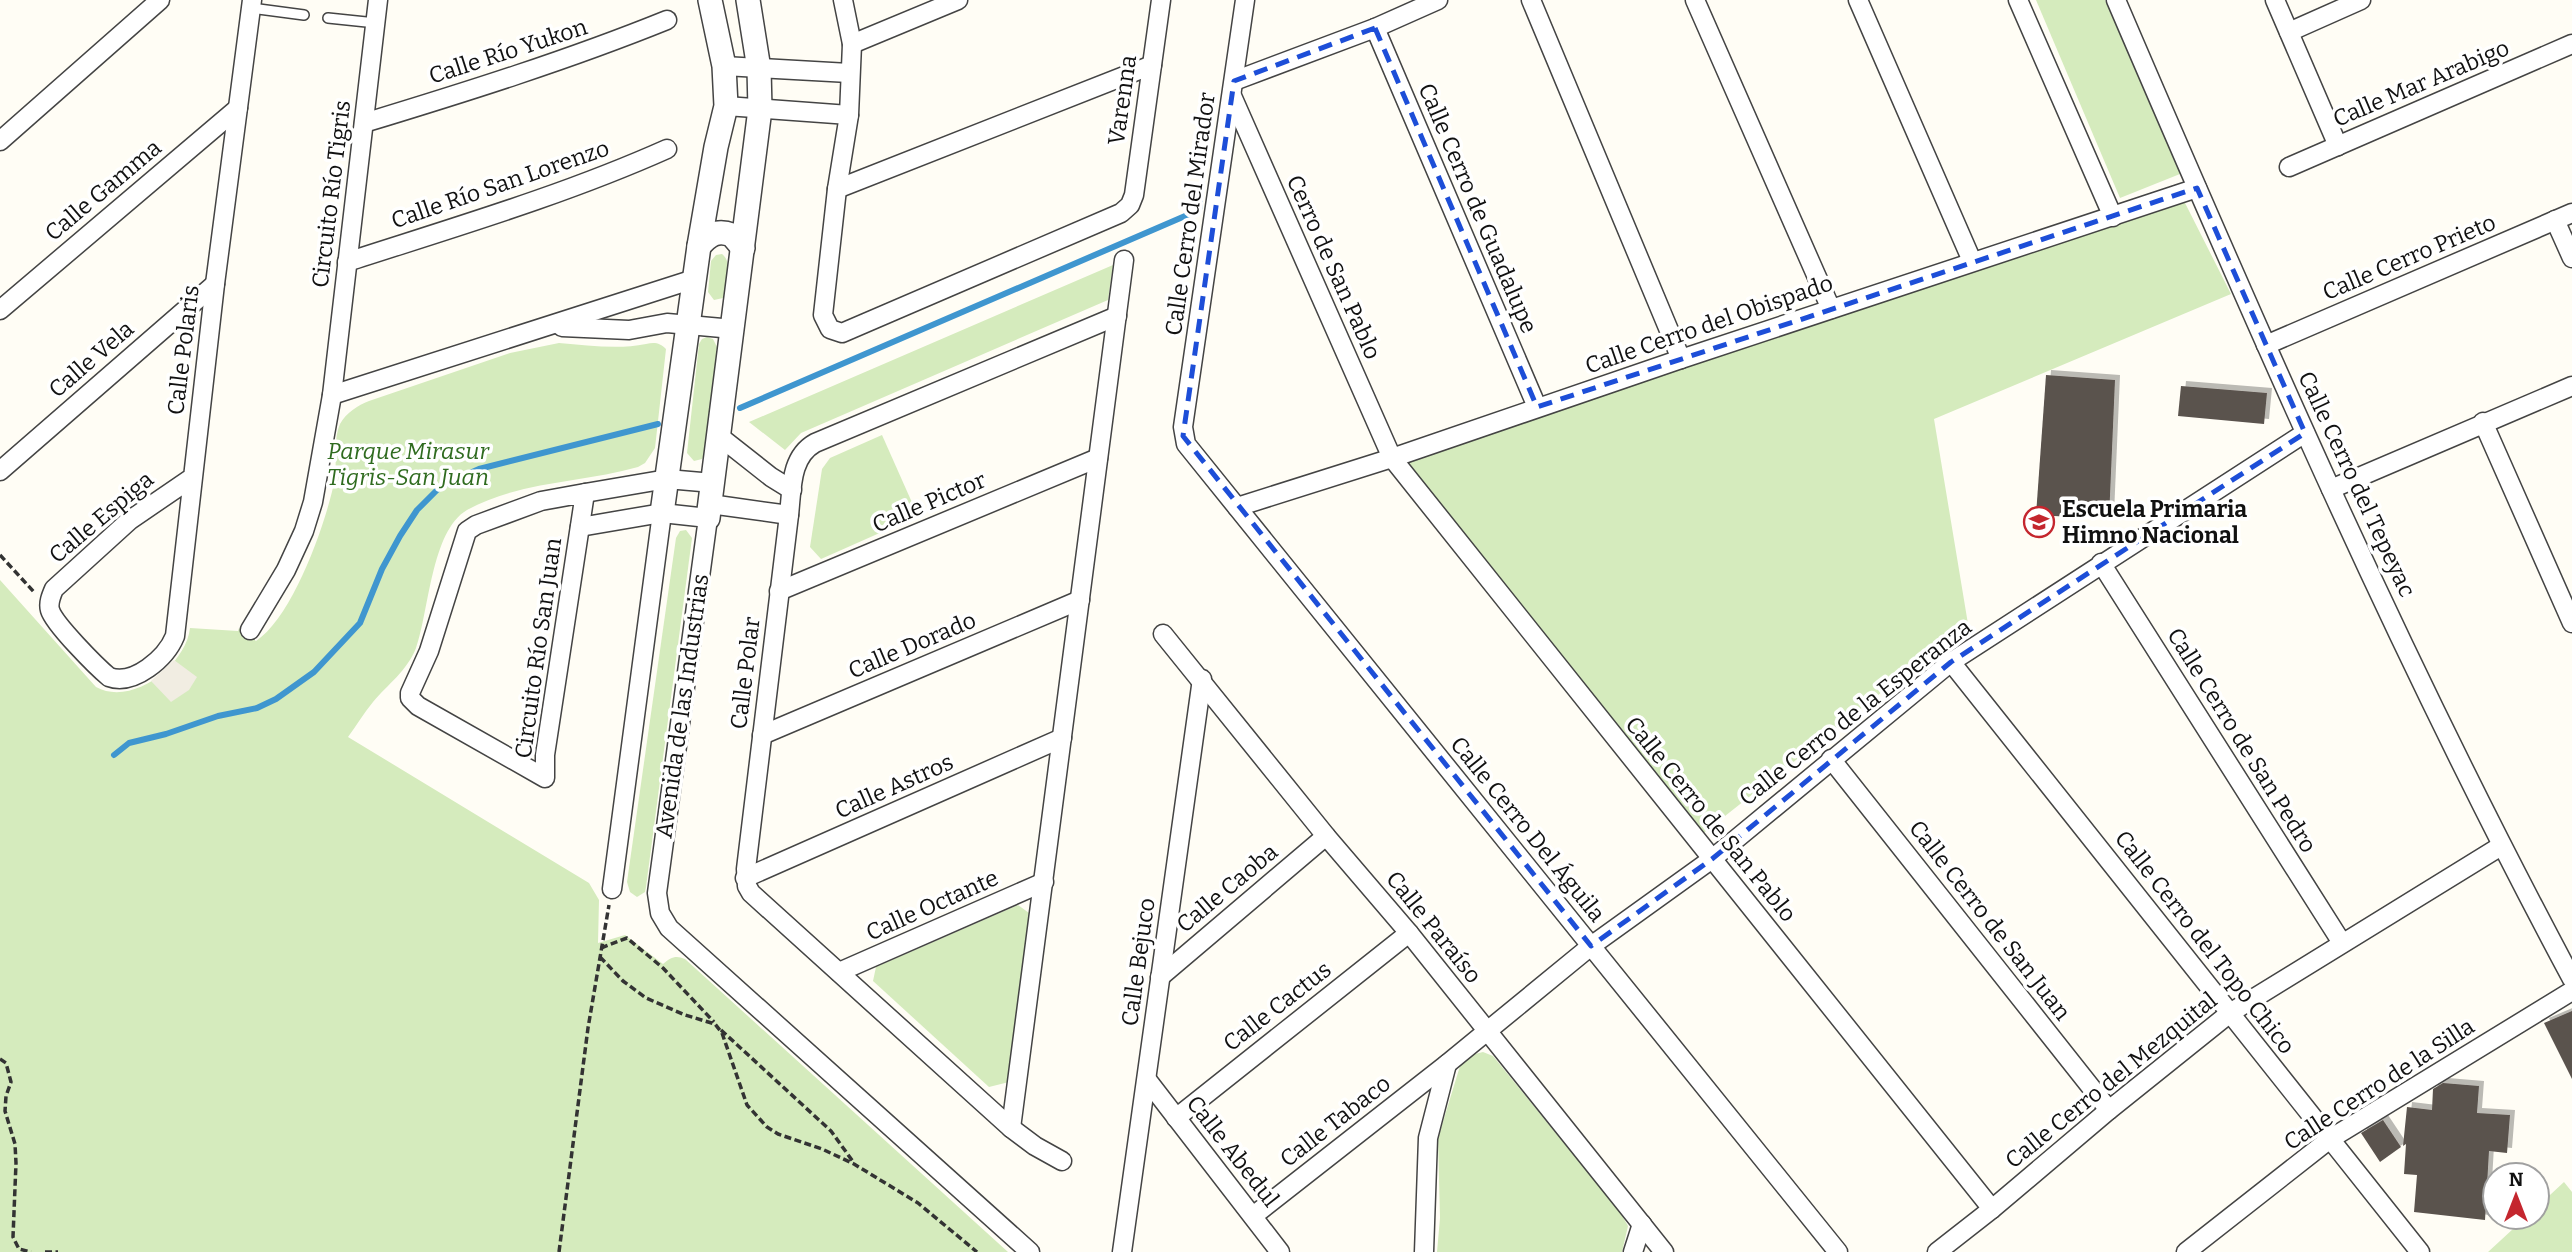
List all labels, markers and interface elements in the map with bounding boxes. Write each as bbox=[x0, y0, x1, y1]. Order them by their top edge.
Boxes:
street label: Calle Río Yukon bbox=[425, 12, 591, 90]
street label: Calle Mar Arabigo bbox=[2329, 33, 2513, 133]
street label: Varenna bbox=[1102, 53, 1142, 147]
street label: Calle Cerro de Guadalupe bbox=[1413, 79, 1543, 337]
street label: Calle Cerro del Mirador bbox=[1159, 91, 1221, 337]
street label: Circuito Río Tigris bbox=[306, 99, 356, 289]
street label: Calle Gamma bbox=[39, 133, 167, 247]
street label: Calle Río San Lorenzo bbox=[387, 134, 613, 234]
street label: Cerro de San Pablo bbox=[1281, 170, 1387, 364]
street label: Calle Cerro Prieto bbox=[2318, 208, 2500, 306]
street label: Calle Cerro del Obispado bbox=[1581, 268, 1837, 380]
street label: Calle Polaris bbox=[161, 284, 205, 416]
street label: Calle Vela bbox=[43, 314, 139, 403]
street label: Calle Cerro del Tepeyac bbox=[2292, 367, 2422, 601]
park label: Parque Mirasur Tigris-San Juan bbox=[327, 437, 490, 491]
street label: Calle Espiga bbox=[43, 465, 159, 569]
street label: Calle Pictor bbox=[868, 466, 990, 538]
place label: Escuela Primaria Himno Nacional bbox=[2062, 495, 2247, 549]
school or university icon: Escuela Primaria Himno Nacional bbox=[2022, 505, 2056, 539]
street label: Circuito Río San Juan bbox=[509, 536, 567, 760]
street label: Avenida de las Industrias bbox=[650, 572, 714, 840]
street label: Calle Dorado bbox=[844, 606, 980, 684]
street label: Calle Cerro de la Esperanza bbox=[1733, 612, 1977, 811]
street label: Calle Polar bbox=[724, 615, 766, 731]
street label: Calle Cerro de San Pedro bbox=[2161, 622, 2323, 858]
street label: Calle Cerro de San Pablo bbox=[1620, 711, 1802, 927]
street label: Calle Cerro Del Águila bbox=[1445, 731, 1612, 928]
street label: Calle Astros bbox=[831, 747, 957, 825]
street label: Calle Cerro de San Juan bbox=[1903, 814, 2077, 1026]
street label: Calle Cerro del Topo Chico bbox=[2109, 825, 2301, 1059]
street label: Calle Caoba bbox=[1171, 837, 1284, 938]
street label: Calle Octante bbox=[862, 863, 1002, 947]
street label: Calle Paraíso bbox=[1380, 865, 1488, 989]
street label: Calle Bejuco bbox=[1115, 896, 1161, 1028]
street label: Calle Cactus bbox=[1217, 955, 1337, 1057]
street label: Calle Cerro del Mezquital bbox=[1999, 986, 2223, 1174]
street label: Calle Cerro de la Silla bbox=[2279, 1012, 2480, 1156]
street label: Calle Tabaco bbox=[1274, 1069, 1396, 1173]
street label: Calle Abedul bbox=[1181, 1090, 1285, 1213]
north arrow bbox=[2481, 1161, 2551, 1231]
text: N bbox=[2509, 1168, 2524, 1191]

